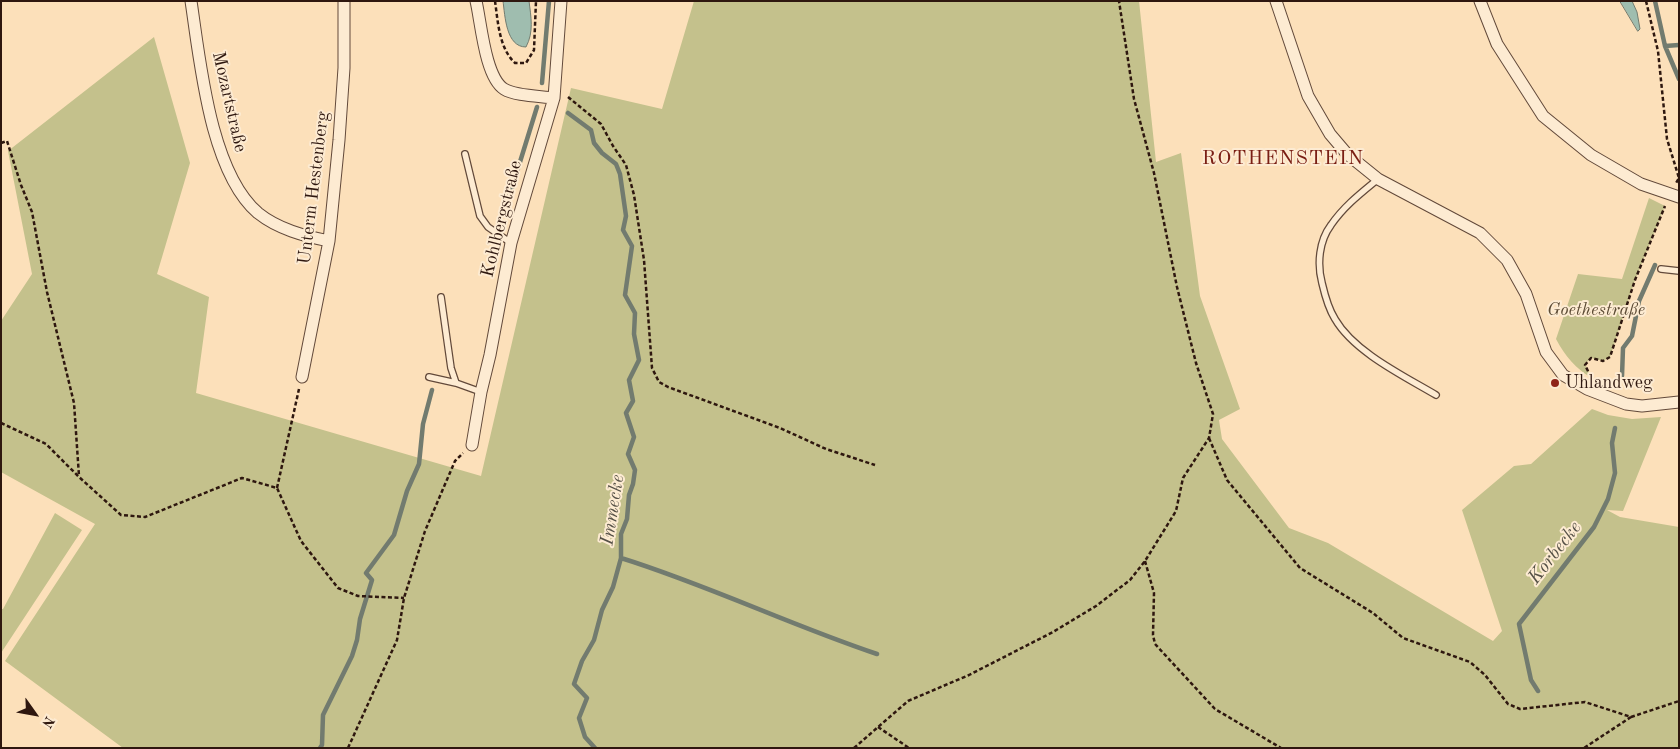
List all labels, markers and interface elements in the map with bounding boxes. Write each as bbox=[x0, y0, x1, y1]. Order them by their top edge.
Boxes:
street label: Mozartstraße bbox=[207, 50, 251, 154]
street label: Unterm Hestenberg bbox=[294, 110, 334, 266]
district label: ROTHENSTEIN bbox=[1200, 147, 1366, 171]
street label: Kohlbergstraße bbox=[477, 158, 527, 280]
park label: Goethestraße bbox=[1547, 299, 1645, 321]
place label: Uhlandweg bbox=[1565, 372, 1653, 394]
marker: Uhlandweg bbox=[1549, 377, 1561, 389]
water label: Immecke bbox=[596, 473, 630, 547]
water label: Korbecke bbox=[1523, 517, 1587, 589]
north arrow bbox=[10, 689, 60, 739]
text: N bbox=[39, 714, 56, 730]

